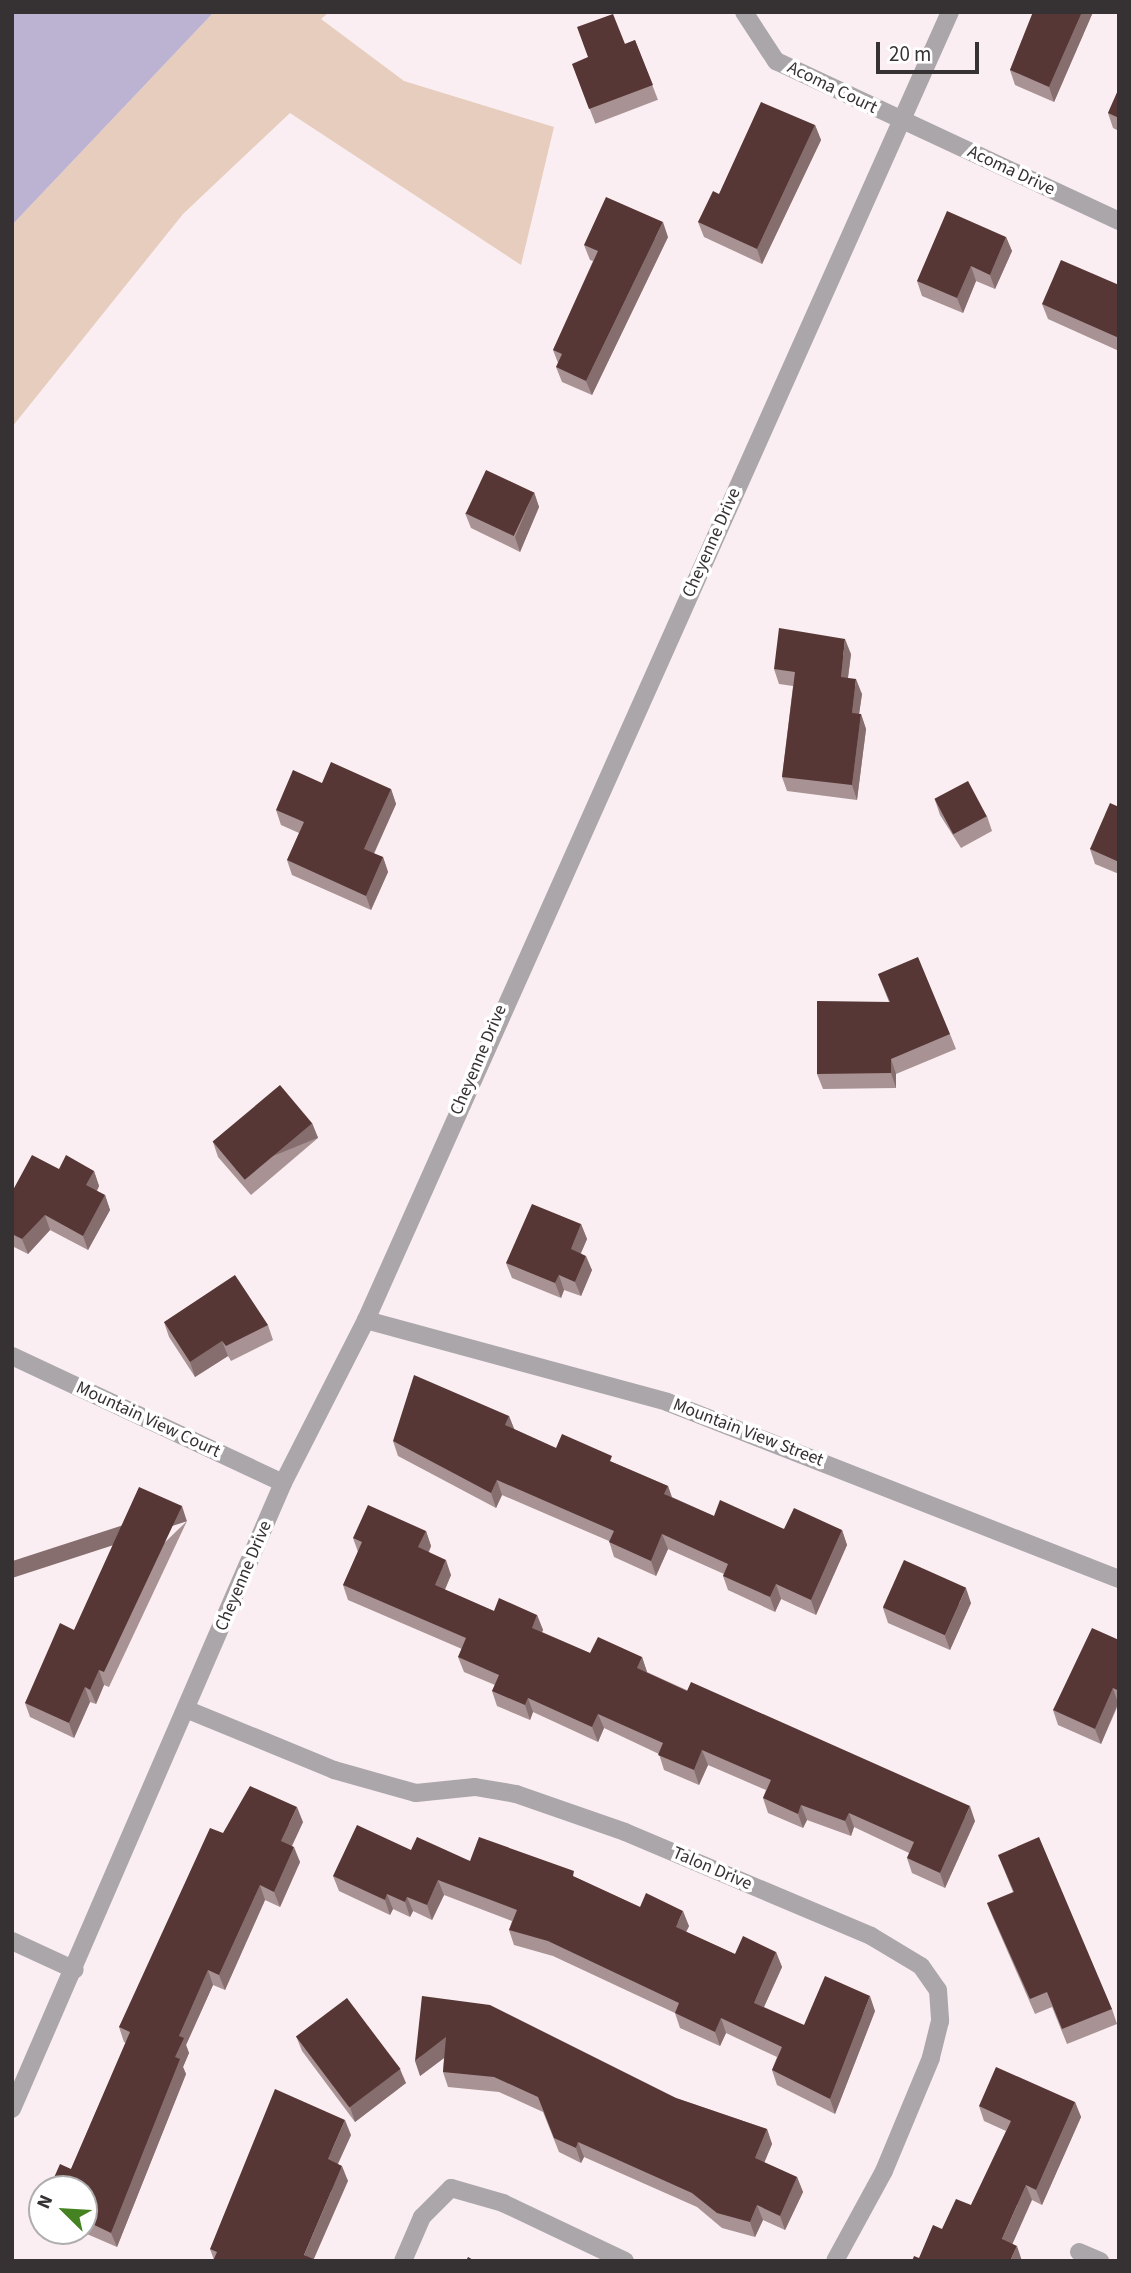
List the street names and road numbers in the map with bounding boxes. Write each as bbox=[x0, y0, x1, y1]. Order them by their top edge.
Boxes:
street label: Acoma Court bbox=[784, 57, 880, 119]
street label: Acoma Drive bbox=[964, 141, 1058, 201]
street label: Cheyenne Drive bbox=[678, 485, 746, 601]
street label: Cheyenne Drive bbox=[446, 1002, 512, 1118]
street label: Mountain View Court bbox=[72, 1377, 224, 1463]
street label: Mountain View Street bbox=[670, 1394, 826, 1472]
street label: Cheyenne Drive bbox=[211, 1518, 277, 1634]
street label: Talon Drive bbox=[669, 1843, 755, 1895]

